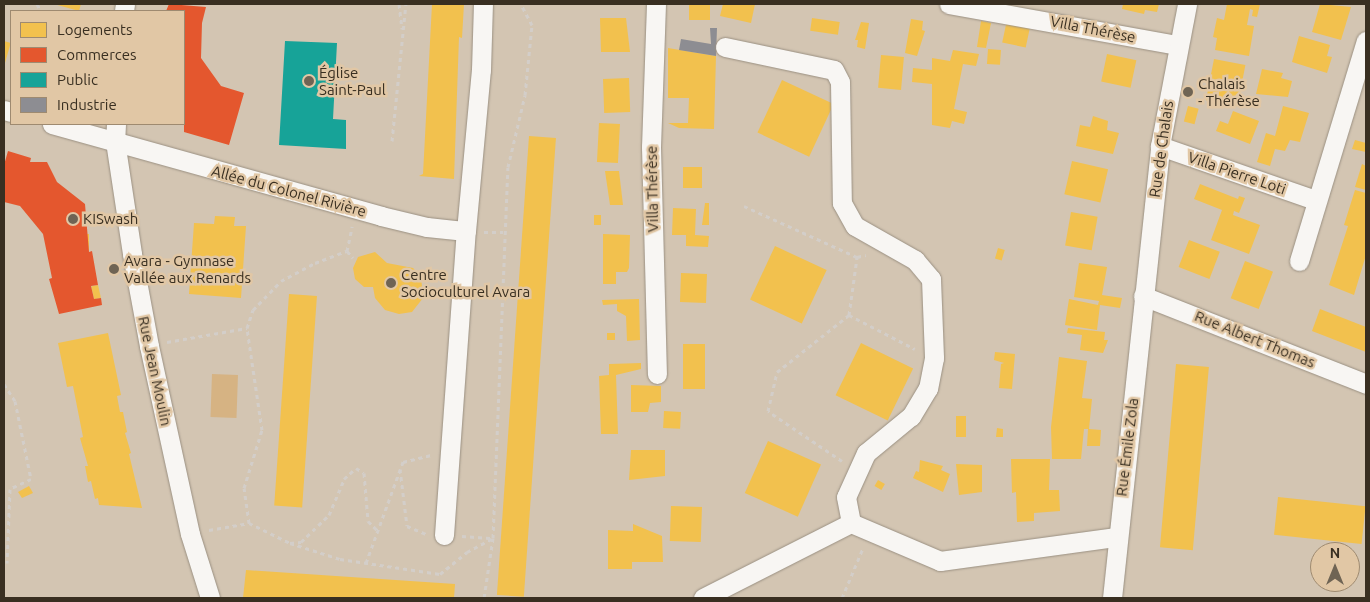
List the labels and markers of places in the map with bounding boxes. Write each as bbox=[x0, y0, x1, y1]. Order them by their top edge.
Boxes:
place label: Église Saint-Paul bbox=[319, 63, 386, 98]
place label: Chalais - Thérèse bbox=[1198, 74, 1260, 109]
marker: Église Saint-Paul bbox=[303, 75, 315, 87]
marker: Chalais - Thérèse bbox=[1182, 86, 1194, 98]
place label: KISwash bbox=[83, 210, 138, 228]
marker: KISwash bbox=[67, 213, 79, 225]
place label: Avara - Gymnase Vallée aux Renards bbox=[124, 251, 251, 286]
marker: Avara - Gymnase Vallée aux Renards bbox=[108, 263, 120, 275]
place label: Centre Socioculturel Avara bbox=[401, 265, 530, 300]
marker: Centre Socioculturel Avara bbox=[385, 277, 397, 289]

